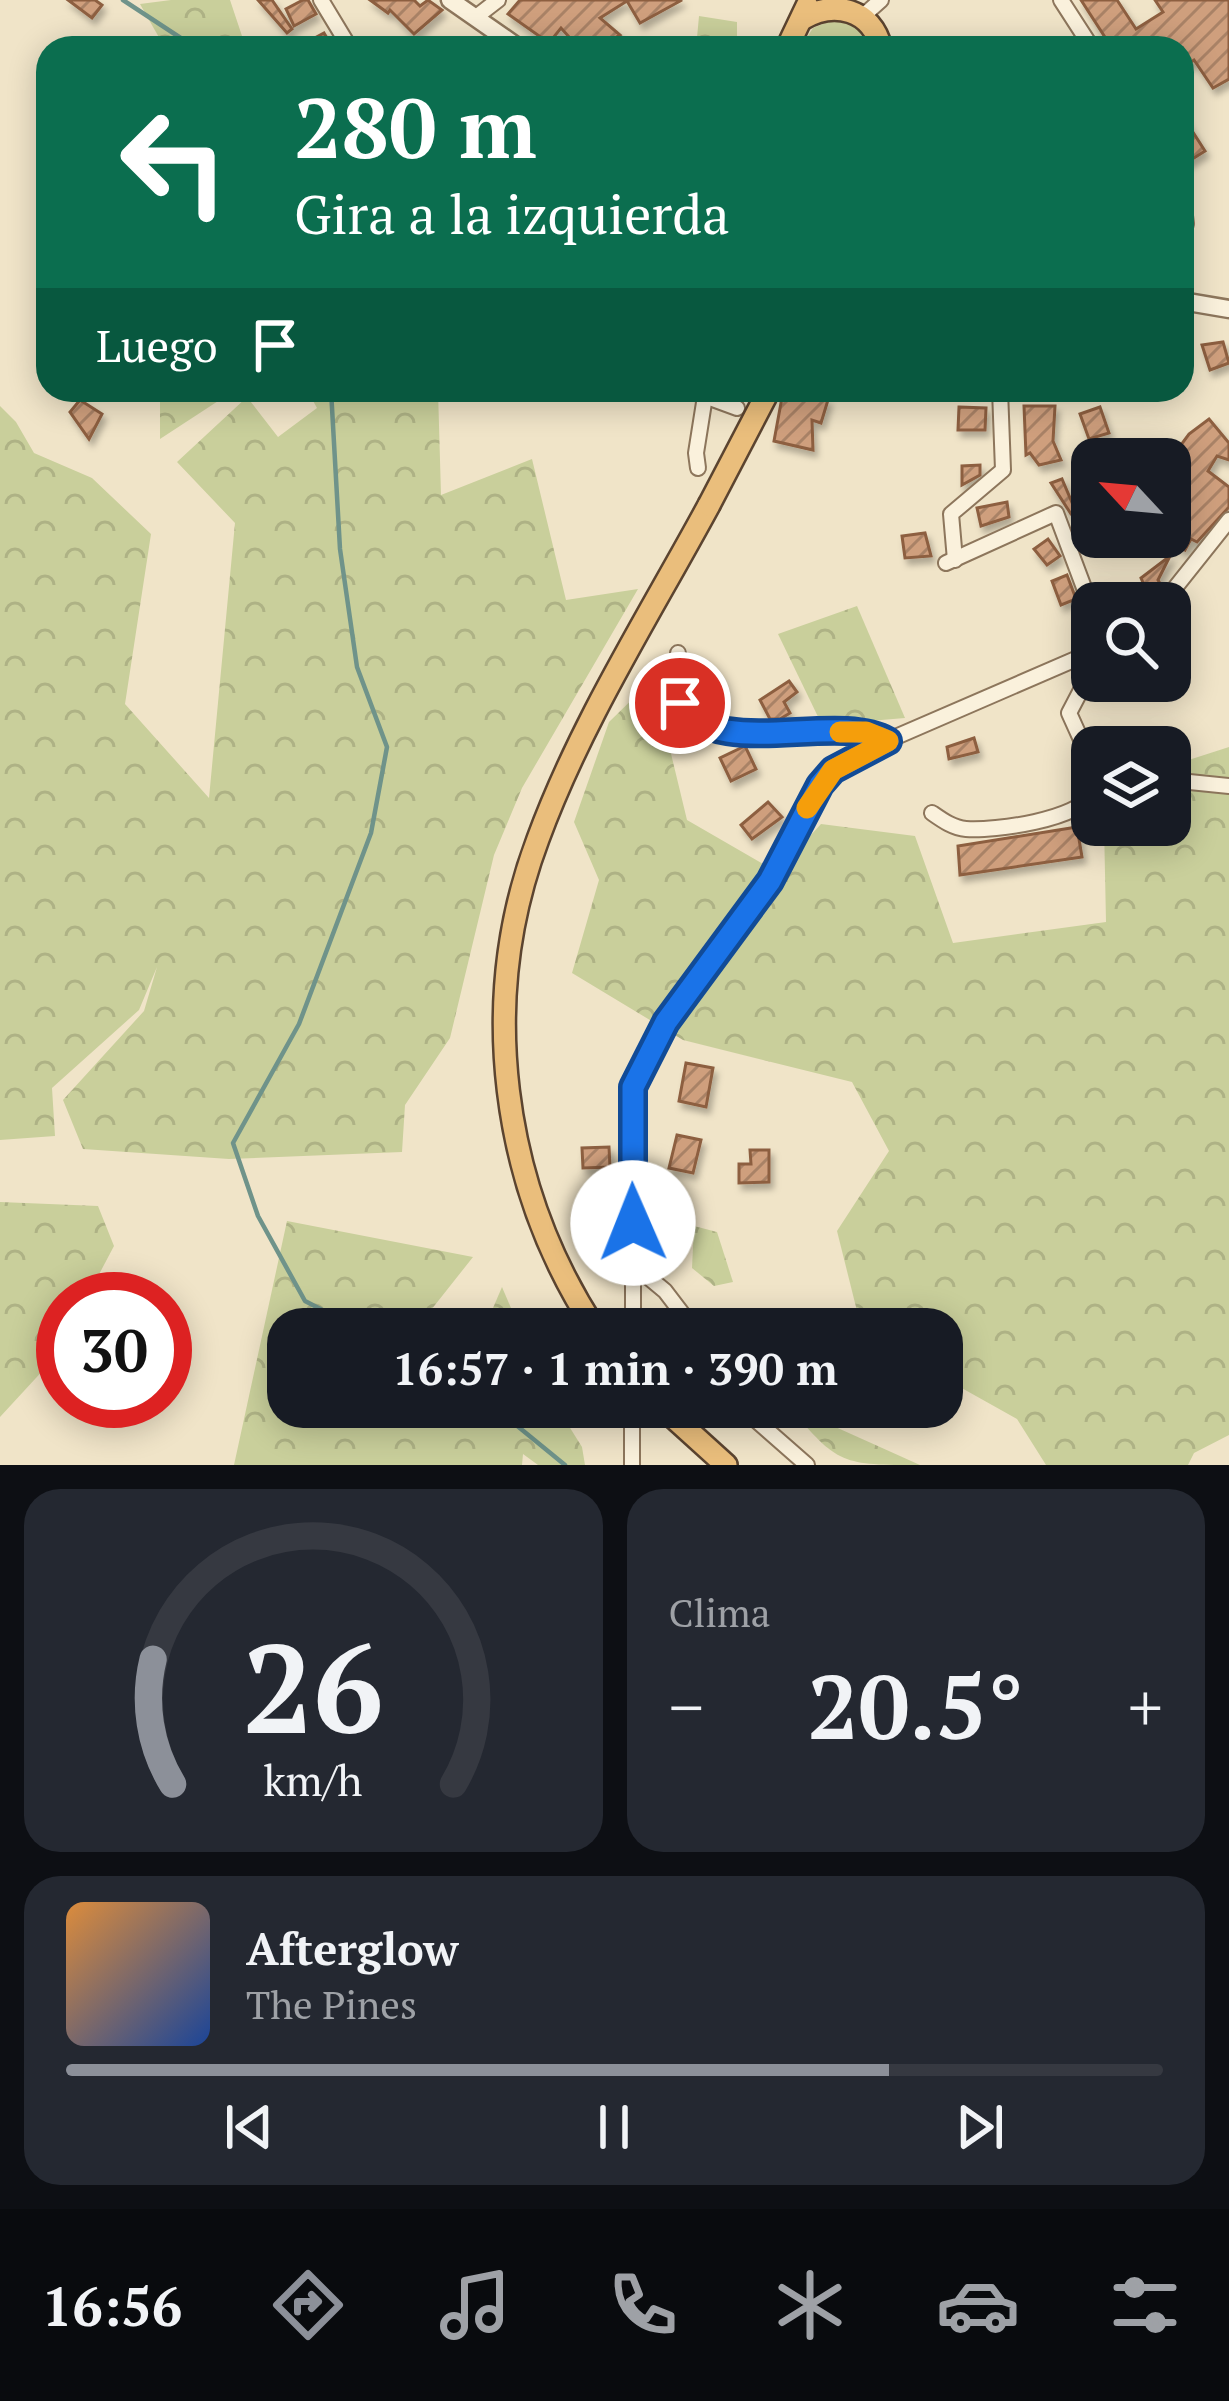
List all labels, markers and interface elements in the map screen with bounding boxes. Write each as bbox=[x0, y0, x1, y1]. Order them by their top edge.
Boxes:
text: 280 m bbox=[294, 71, 537, 182]
icon: left bbox=[96, 84, 252, 240]
text: Gira a la izquierda bbox=[294, 178, 730, 249]
icon: arrive bbox=[242, 312, 308, 378]
text: Luego bbox=[96, 315, 218, 375]
north arrow bbox=[1071, 438, 1191, 558]
map controls bbox=[1071, 438, 1191, 846]
button: search bbox=[1071, 582, 1191, 702]
pin bbox=[629, 652, 731, 754]
icon: arrive bbox=[647, 670, 713, 736]
button: layers bbox=[1071, 726, 1191, 846]
position arrow bbox=[570, 1160, 696, 1286]
speed limit sign: 30 bbox=[36, 1272, 192, 1428]
text: 16:57 · 1 min · 390 m bbox=[392, 1338, 838, 1398]
text: Clima bbox=[669, 1586, 770, 1638]
text: 26 bbox=[243, 1603, 384, 1769]
text: 20.5° bbox=[808, 1645, 1024, 1765]
text: − bbox=[669, 1662, 704, 1750]
text: + bbox=[1128, 1662, 1163, 1750]
text: km/h bbox=[264, 1750, 363, 1807]
text: Afterglow bbox=[246, 1918, 459, 1978]
text: The Pines bbox=[246, 1978, 417, 2030]
icon: previous bbox=[216, 2094, 282, 2160]
icon: pause bbox=[581, 2094, 647, 2160]
icon: next bbox=[947, 2094, 1013, 2160]
icon: directions bbox=[266, 2263, 350, 2347]
icon: music bbox=[433, 2263, 517, 2347]
icon: phone bbox=[601, 2263, 685, 2347]
icon: climate bbox=[768, 2263, 852, 2347]
icon: car bbox=[936, 2263, 1020, 2347]
icon: filters bbox=[1103, 2263, 1187, 2347]
text: 16:56 bbox=[42, 2270, 182, 2341]

